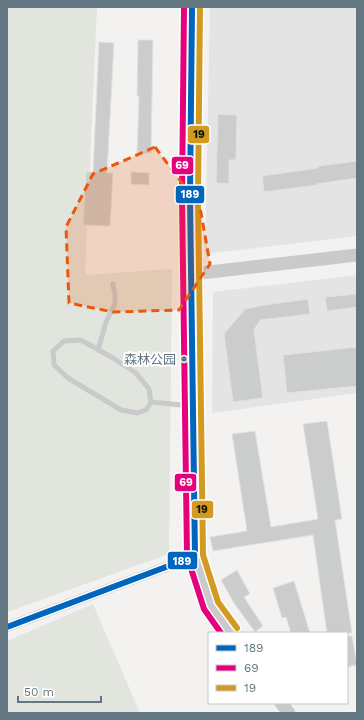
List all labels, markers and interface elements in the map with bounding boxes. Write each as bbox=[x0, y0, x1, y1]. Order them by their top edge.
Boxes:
line badge: 19 bbox=[187, 125, 210, 144]
text: 19 bbox=[193, 128, 205, 141]
line badge: 69 bbox=[171, 156, 194, 175]
text: 69 bbox=[175, 159, 189, 172]
line badge: 189 bbox=[175, 185, 205, 204]
text: 189 bbox=[181, 188, 199, 201]
place label: 森林公园 bbox=[124, 352, 176, 367]
marker: 森林公园 bbox=[179, 354, 189, 364]
line badge: 69 bbox=[174, 473, 197, 492]
text: 69 bbox=[179, 476, 193, 489]
line badge: 19 bbox=[191, 500, 214, 519]
text: 19 bbox=[196, 503, 208, 516]
line badge: 189 bbox=[167, 551, 198, 570]
text: 189 bbox=[173, 555, 191, 568]
legend bbox=[208, 632, 348, 704]
text: 189 bbox=[244, 641, 263, 655]
text: 69 bbox=[244, 661, 259, 675]
scale bar bbox=[18, 678, 101, 704]
text: 19 bbox=[244, 681, 256, 695]
text: 50 m bbox=[24, 685, 54, 699]

